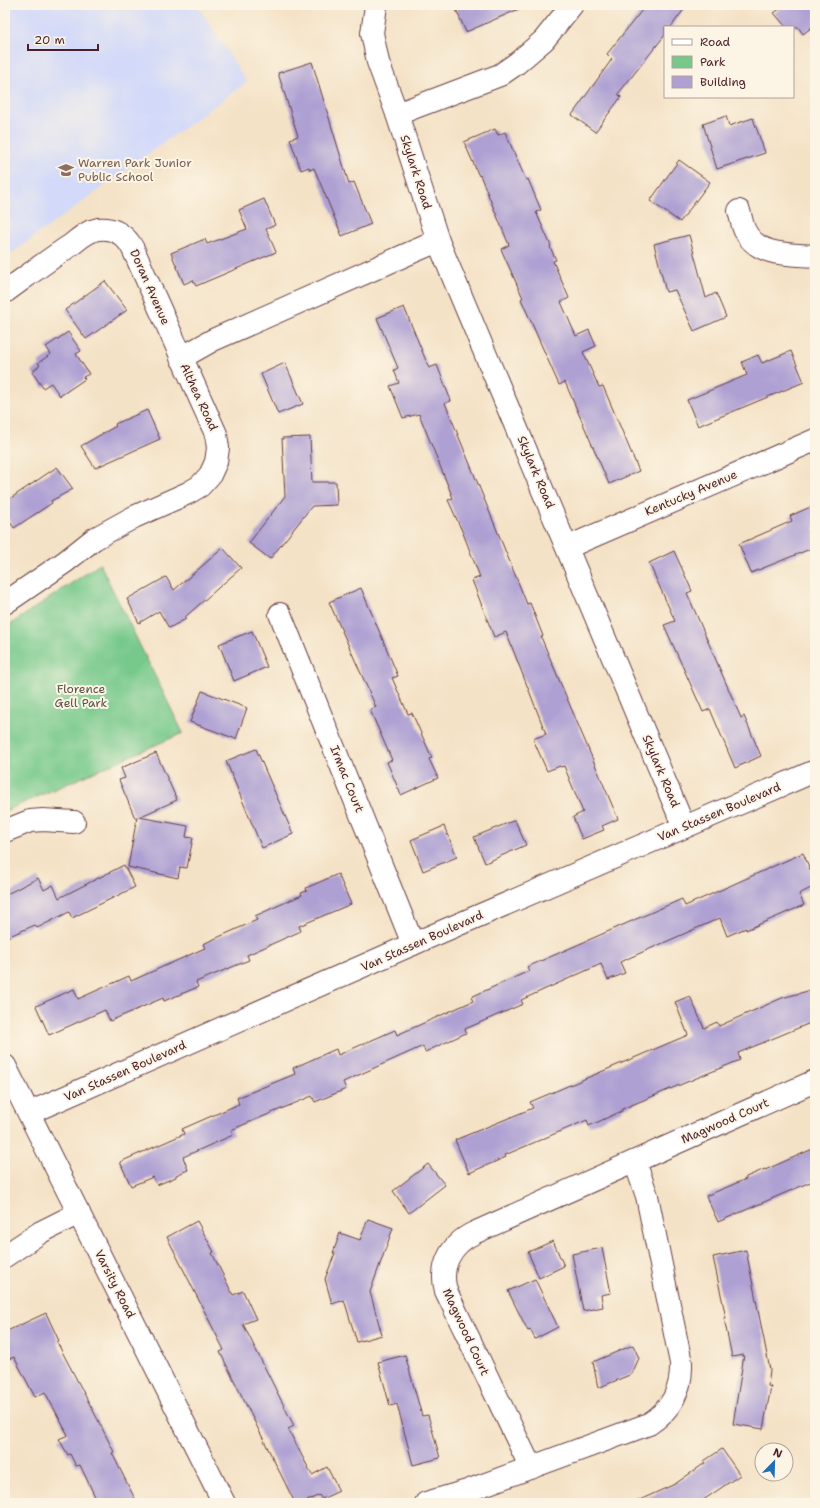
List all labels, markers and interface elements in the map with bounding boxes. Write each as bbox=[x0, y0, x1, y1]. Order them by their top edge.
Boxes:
scale bar bbox=[28, 26, 98, 52]
legend bbox=[664, 26, 794, 98]
text: 20 m bbox=[34, 32, 65, 48]
text: Road bbox=[700, 34, 731, 50]
text: Park bbox=[700, 54, 726, 70]
text: Building bbox=[700, 74, 746, 90]
street label: Skylark Road bbox=[396, 133, 436, 212]
place label: Warren Park Junior Public School bbox=[78, 155, 192, 185]
school or university icon: Warren Park Junior Public School bbox=[57, 161, 75, 179]
street label: Doran Avenue bbox=[126, 247, 174, 327]
street label: Althea Road bbox=[176, 361, 222, 434]
street label: Skylark Road bbox=[514, 433, 559, 511]
street label: Kentucky Avenue bbox=[642, 466, 740, 520]
park label: Florence Gell Park bbox=[55, 681, 108, 711]
street label: Skylark Road bbox=[639, 732, 684, 810]
street label: Irmac Court bbox=[326, 743, 368, 815]
street label: Van Stassen Boulevard bbox=[655, 779, 783, 845]
street label: Van Stassen Boulevard bbox=[358, 907, 486, 975]
street label: Van Stassen Boulevard bbox=[61, 1037, 189, 1105]
street label: Magwood Court bbox=[679, 1095, 771, 1147]
street label: Varsity Road bbox=[91, 1247, 139, 1321]
street label: Magwood Court bbox=[439, 1286, 493, 1378]
north arrow bbox=[754, 1442, 794, 1482]
text: N bbox=[771, 1445, 785, 1462]

